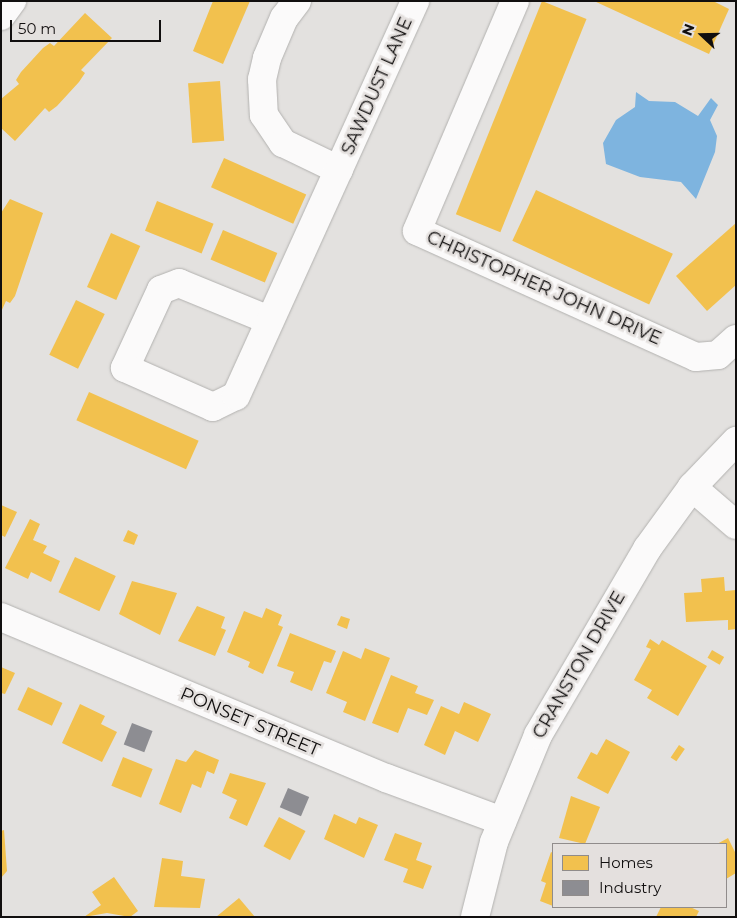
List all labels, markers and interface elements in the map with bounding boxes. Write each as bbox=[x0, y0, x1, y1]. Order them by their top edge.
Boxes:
scale bar bbox=[12, 10, 164, 42]
north arrow bbox=[677, 10, 727, 60]
street label: SAWDUST LANE bbox=[337, 14, 417, 158]
text: 50 m bbox=[18, 19, 56, 38]
text: N bbox=[678, 21, 698, 38]
street label: CHRISTOPHER JOHN DRIVE bbox=[423, 226, 665, 350]
street label: CRANSTON DRIVE bbox=[528, 588, 630, 742]
street label: PONSET STREET bbox=[177, 683, 323, 761]
legend bbox=[552, 843, 727, 908]
text: Homes bbox=[599, 853, 653, 872]
text: Industry bbox=[599, 878, 661, 897]

